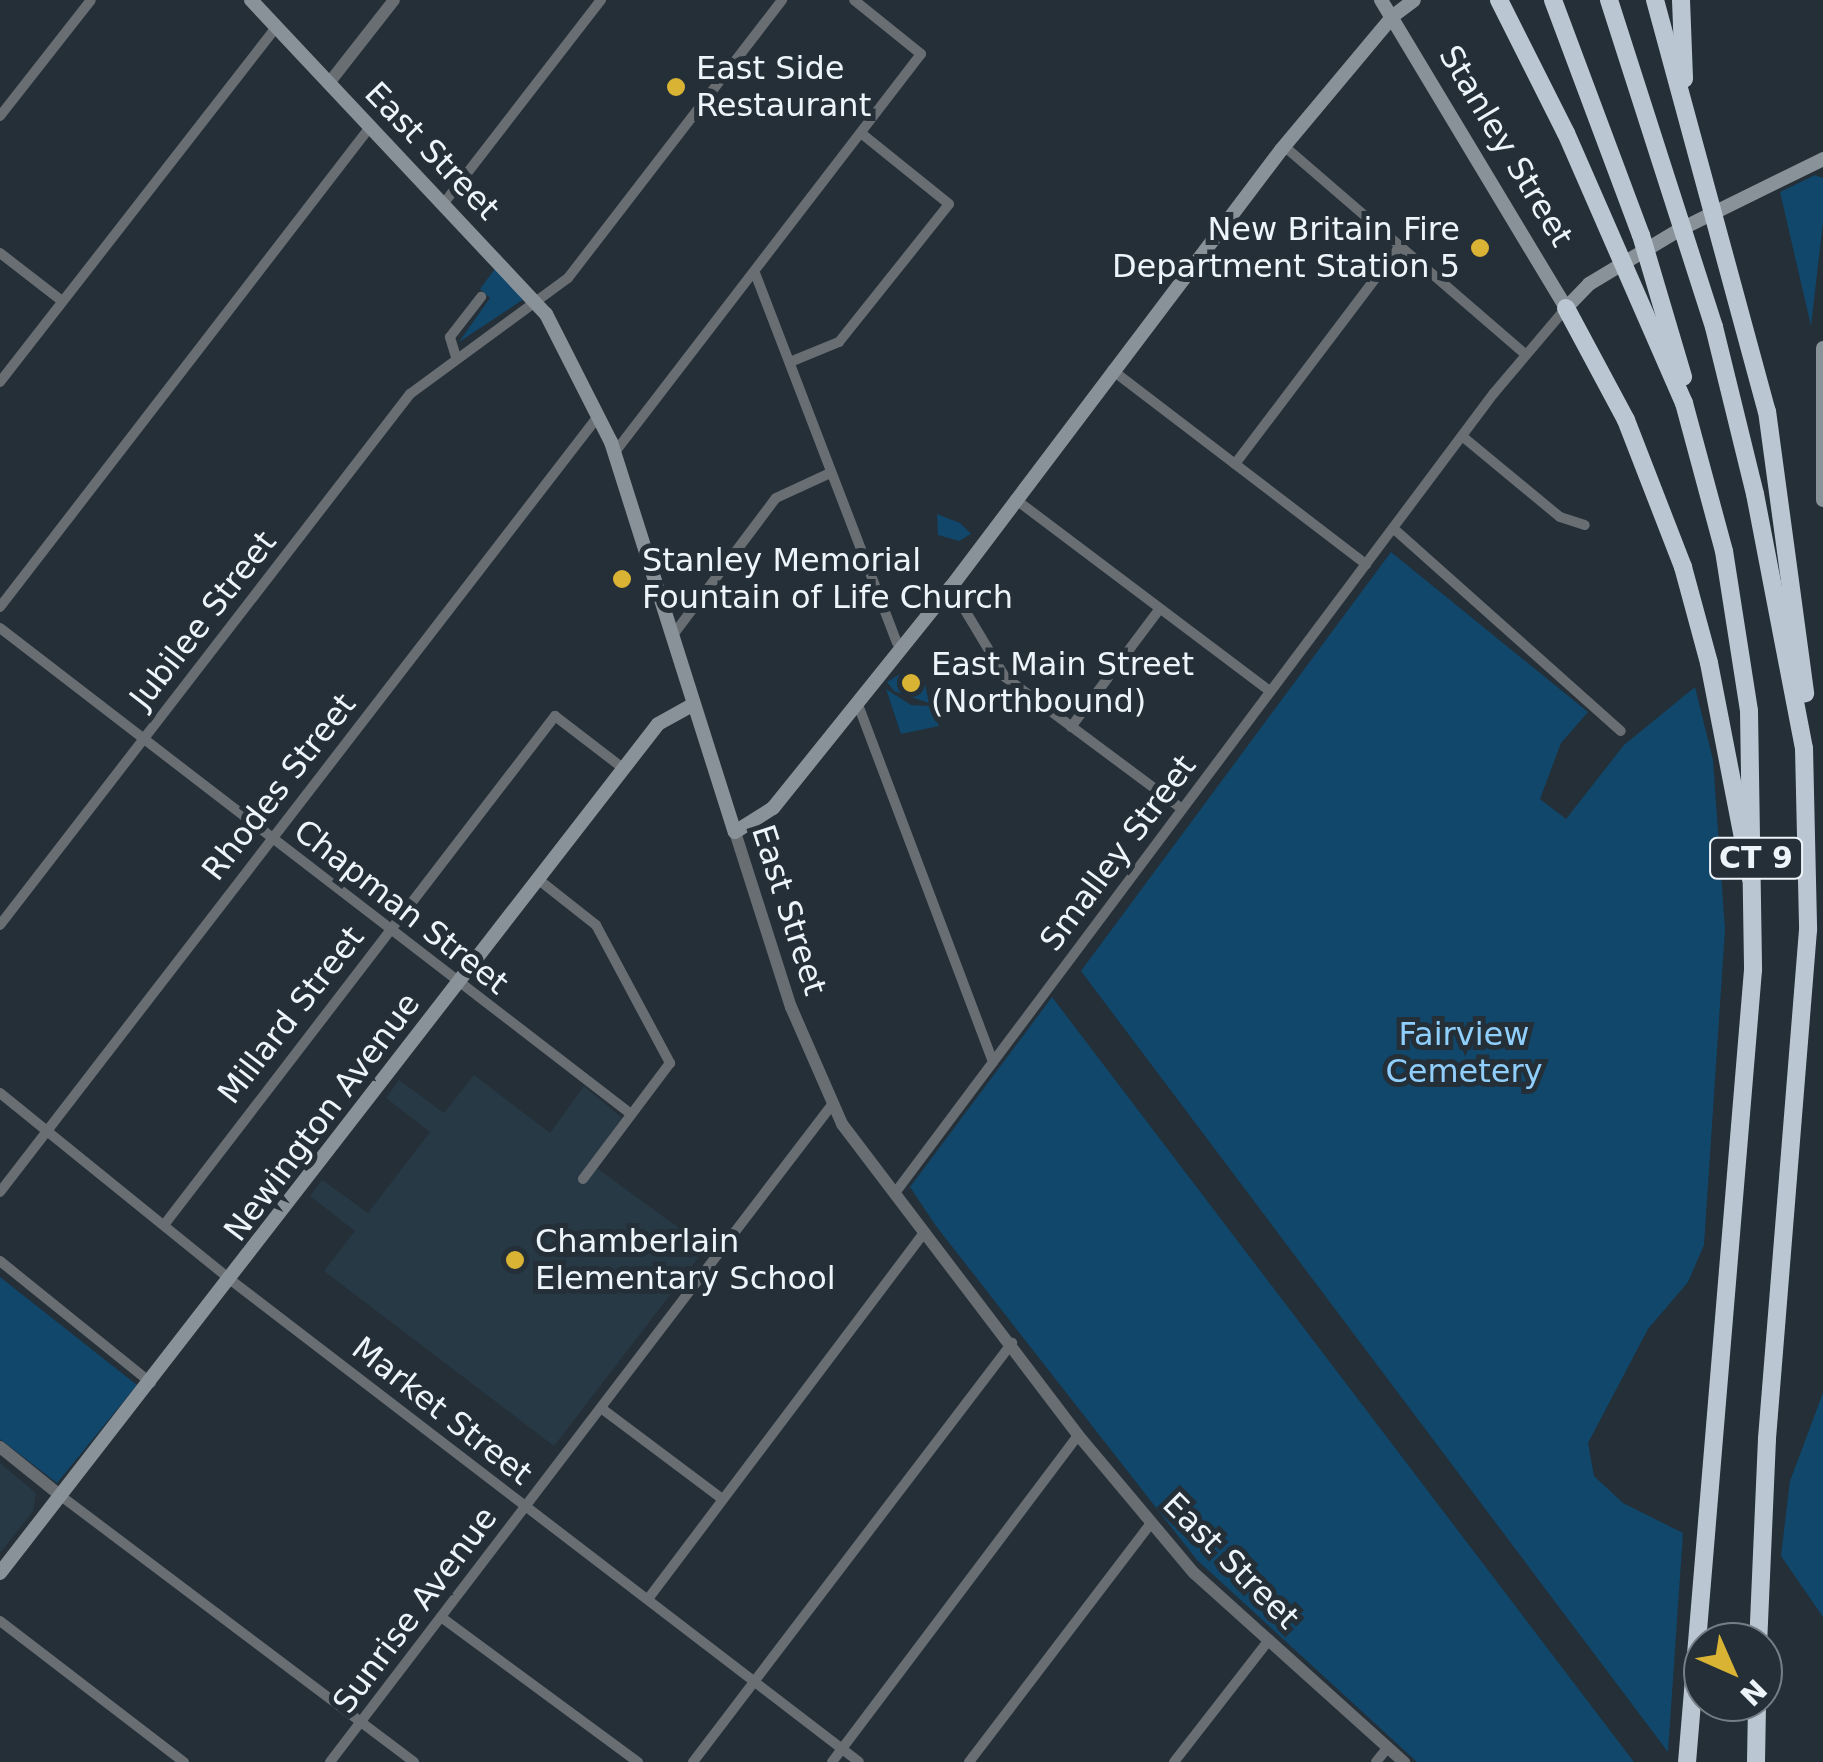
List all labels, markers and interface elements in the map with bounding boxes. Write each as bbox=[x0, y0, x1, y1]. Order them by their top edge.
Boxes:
street label: Stanley Street bbox=[1431, 39, 1581, 253]
place label: East Side Restaurant bbox=[696, 50, 871, 125]
street label: East Street bbox=[357, 74, 507, 228]
marker: East Side Restaurant bbox=[665, 76, 687, 98]
place label: New Britain Fire Department Station 5 bbox=[1112, 211, 1460, 286]
marker: New Britain Fire Department Station 5 bbox=[1469, 237, 1491, 259]
street label: Jubilee Street bbox=[122, 524, 284, 716]
place label: Stanley Memorial Fountain of Life Church bbox=[642, 542, 1013, 617]
marker: Stanley Memorial Fountain of Life Church bbox=[611, 568, 633, 590]
place label: East Main Street (Northbound) bbox=[931, 646, 1194, 721]
marker: East Main Street (Northbound) bbox=[900, 672, 922, 694]
street label: Rhodes Street bbox=[194, 686, 364, 888]
street label: Smalley Street bbox=[1032, 748, 1204, 958]
street label: Chapman Street bbox=[286, 812, 516, 1002]
street label: East Street bbox=[743, 820, 835, 1000]
road number: CT 9 bbox=[1708, 833, 1804, 883]
street label: Millard Street bbox=[210, 919, 372, 1111]
street label: Newington Avenue bbox=[216, 985, 428, 1249]
park label: Fairview Cemetery bbox=[1385, 1016, 1543, 1091]
place label: Chamberlain Elementary School bbox=[535, 1223, 836, 1298]
marker: Chamberlain Elementary School bbox=[504, 1249, 526, 1271]
street label: Market Street bbox=[345, 1329, 539, 1493]
street label: East Street bbox=[1155, 1485, 1307, 1637]
street label: Sunrise Avenue bbox=[325, 1499, 505, 1721]
north arrow bbox=[1683, 1622, 1783, 1722]
text: N bbox=[1733, 1672, 1773, 1712]

